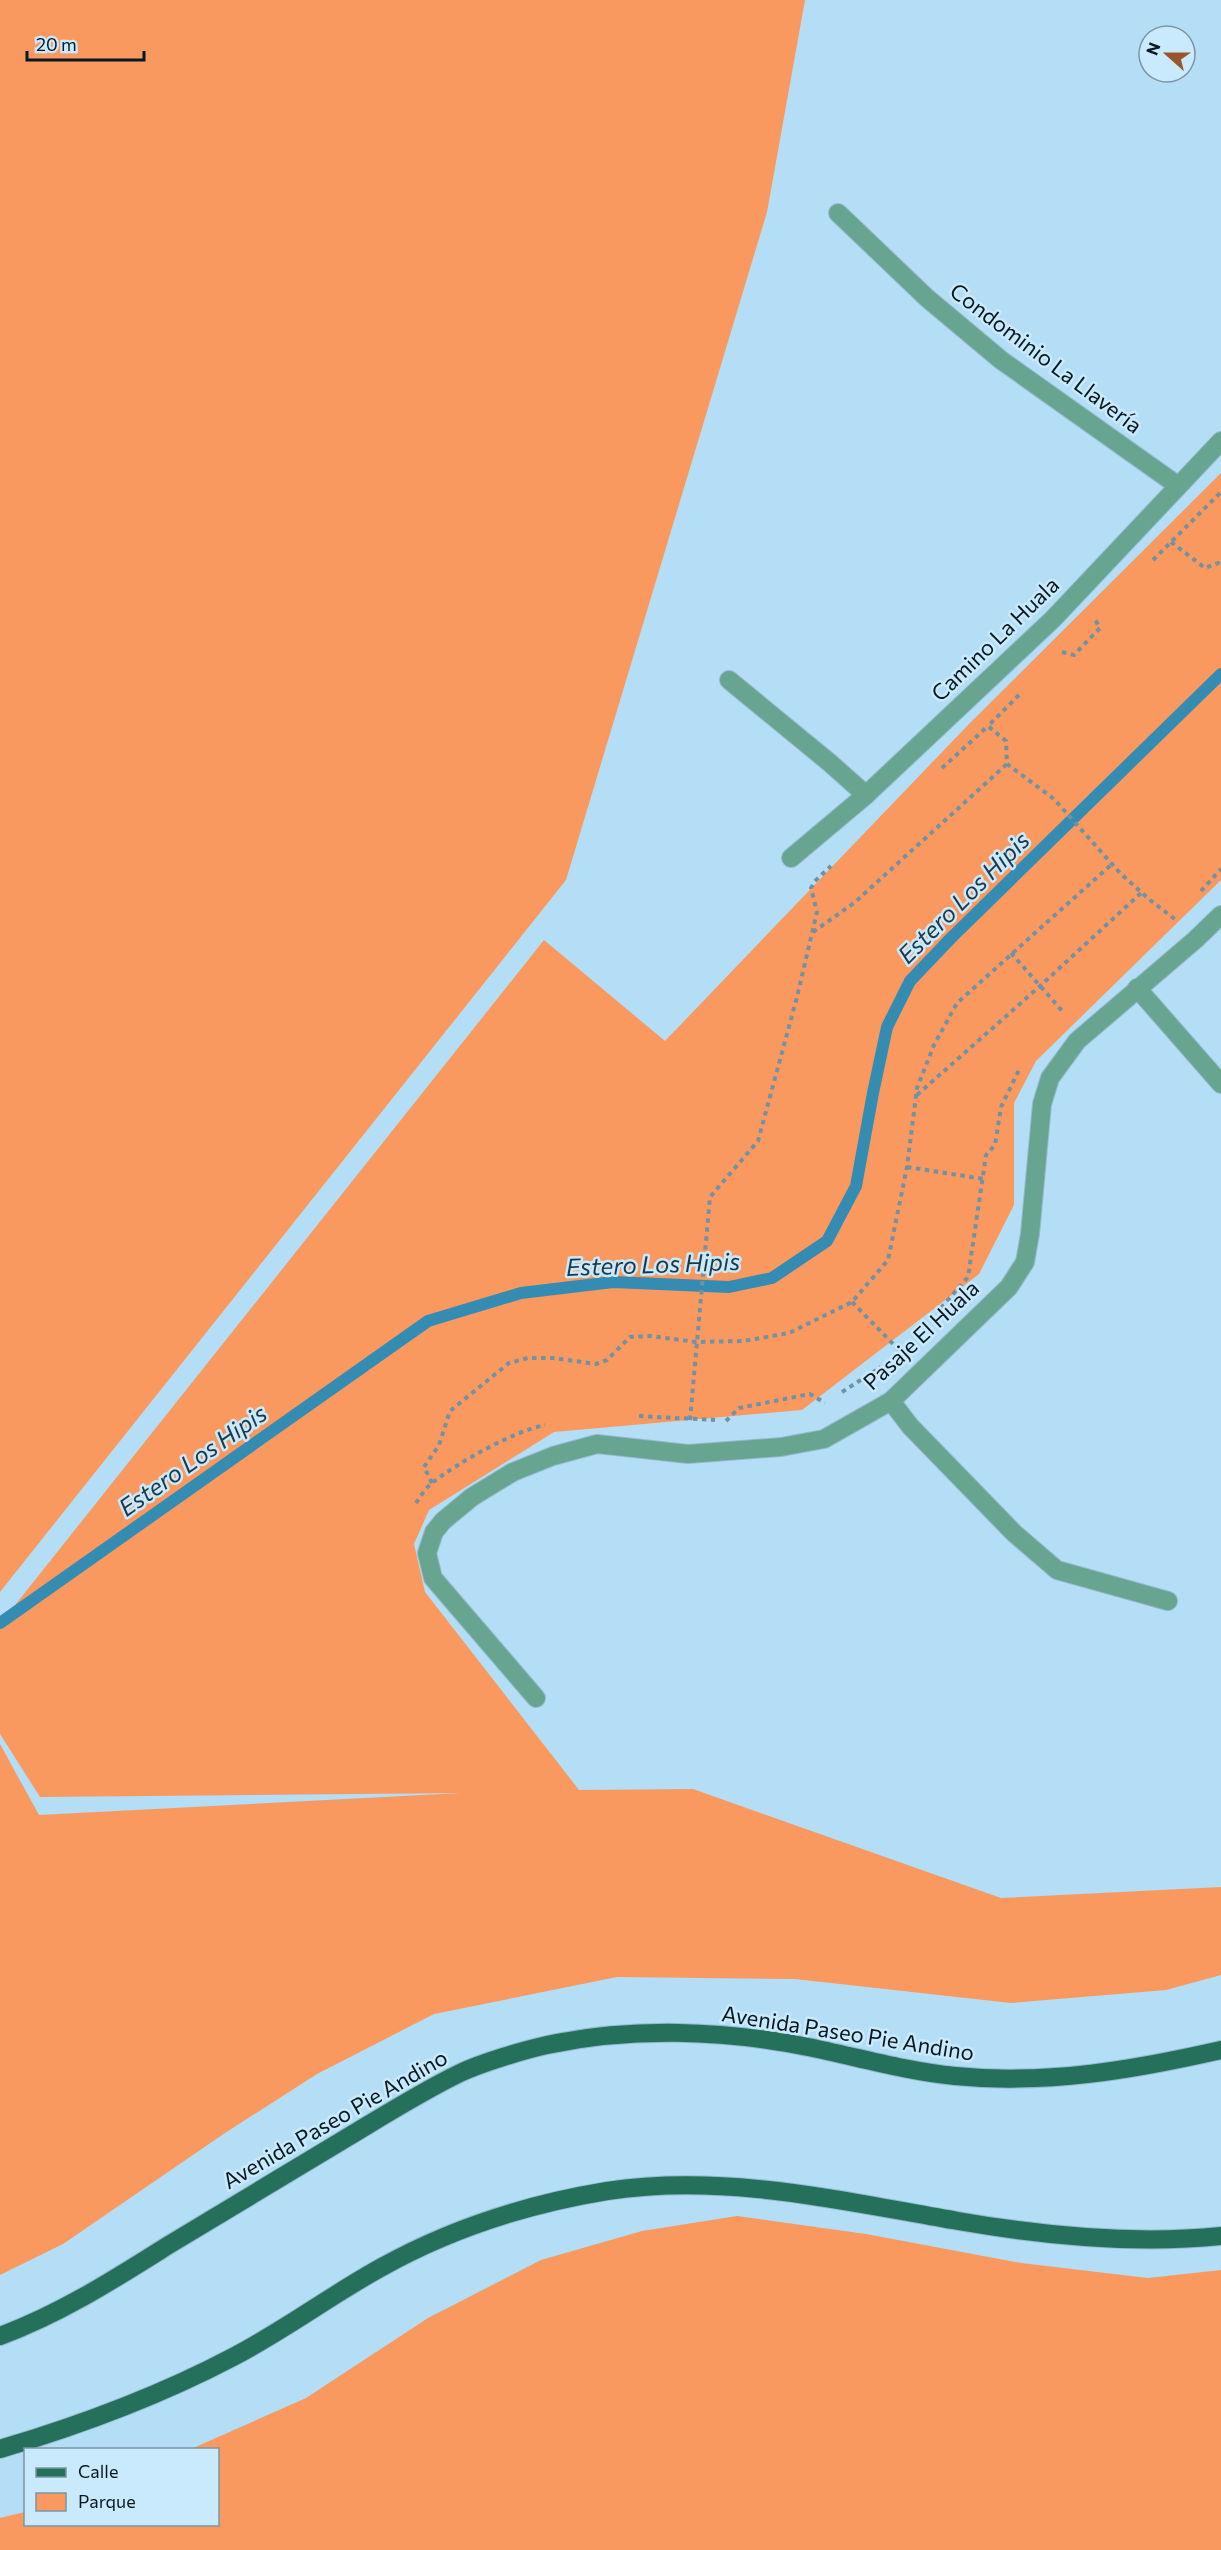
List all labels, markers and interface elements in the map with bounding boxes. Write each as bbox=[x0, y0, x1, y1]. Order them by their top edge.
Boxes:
scale bar bbox=[27, 24, 144, 62]
north arrow bbox=[1137, 24, 1197, 84]
text: 20 m bbox=[36, 33, 77, 55]
text: N bbox=[1142, 39, 1164, 57]
street label: Condominio La Llavería bbox=[945, 277, 1148, 439]
street label: Camino La Huala bbox=[925, 571, 1064, 706]
water label: Estero Los Hipis bbox=[891, 825, 1035, 969]
water label: Estero Los Hipis bbox=[565, 1246, 741, 1281]
street label: Pasaje El Huala bbox=[857, 1274, 984, 1395]
water label: Estero Los Hipis bbox=[112, 1398, 272, 1522]
street label: Avenida Paseo Pie Andino bbox=[720, 1999, 976, 2066]
street label: Avenida Paseo Pie Andino bbox=[218, 2043, 452, 2194]
legend bbox=[24, 2448, 219, 2526]
text: Calle bbox=[78, 2460, 118, 2482]
text: Parque bbox=[78, 2490, 136, 2512]

